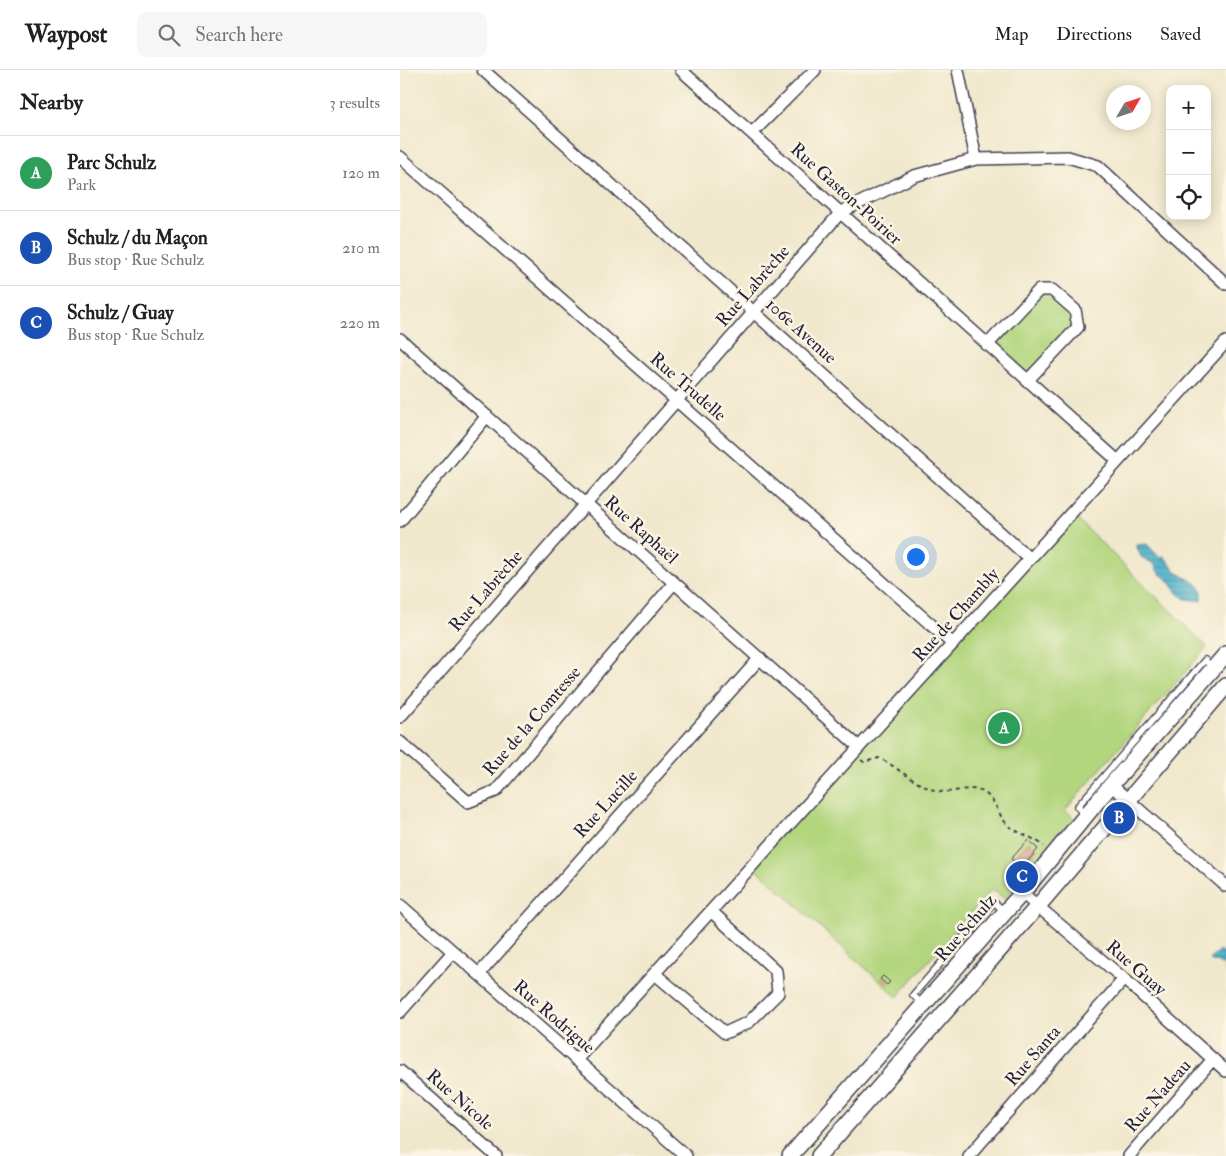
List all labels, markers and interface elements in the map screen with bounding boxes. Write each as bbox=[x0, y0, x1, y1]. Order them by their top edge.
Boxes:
search box bbox=[137, 12, 487, 57]
text: Waypost bbox=[25, 19, 107, 50]
icon: search bbox=[155, 21, 183, 49]
text: Search here bbox=[195, 23, 283, 47]
text: Map bbox=[995, 23, 1028, 46]
text: Directions bbox=[1056, 23, 1132, 46]
text: Saved bbox=[1160, 23, 1201, 46]
north arrow bbox=[1106, 85, 1151, 130]
map controls bbox=[1166, 85, 1211, 220]
button: + bbox=[1166, 85, 1211, 130]
text: Nearby bbox=[20, 89, 83, 116]
text: 3 results bbox=[329, 93, 380, 113]
button: − bbox=[1166, 130, 1211, 175]
street label: Rue Gaston-Poirier bbox=[785, 138, 907, 250]
text: Parc Schulz bbox=[67, 151, 156, 175]
text: A bbox=[31, 163, 41, 183]
text: 120 m bbox=[342, 163, 380, 183]
text: Park bbox=[67, 175, 96, 195]
button: locate bbox=[1166, 175, 1211, 220]
text: Schulz / du Maçon bbox=[67, 226, 208, 250]
text: B bbox=[31, 238, 41, 258]
text: 210 m bbox=[342, 238, 380, 258]
street label: Rue Labrèche bbox=[711, 240, 795, 332]
text: Bus stop · Rue Schulz bbox=[67, 250, 204, 270]
street label: 106e Avenue bbox=[761, 293, 842, 369]
text: Schulz / Guay bbox=[67, 301, 174, 325]
text: C bbox=[30, 313, 42, 333]
text: 220 m bbox=[340, 313, 380, 333]
text: Bus stop · Rue Schulz bbox=[67, 325, 204, 345]
street label: Rue Trudelle bbox=[645, 348, 731, 427]
street label: Rue Raphaël bbox=[599, 491, 683, 569]
your location bbox=[903, 544, 929, 570]
street label: Rue Labrèche bbox=[444, 545, 528, 637]
street label: Rue de Chambly bbox=[908, 562, 1005, 667]
street label: Rue de la Comtesse bbox=[478, 661, 586, 781]
pin: A bbox=[988, 709, 1020, 747]
street label: Rue Lucille bbox=[569, 765, 643, 843]
pin: B bbox=[1103, 799, 1135, 837]
pin: C bbox=[1006, 858, 1038, 896]
street label: Rue Schulz bbox=[930, 889, 1002, 967]
street label: Rue Guay bbox=[1101, 935, 1172, 1001]
street label: Rue Rodrigue bbox=[508, 975, 600, 1059]
street label: Rue Santa bbox=[1000, 1020, 1066, 1091]
street label: Rue Nadeau bbox=[1120, 1055, 1196, 1137]
street label: Rue Nicole bbox=[422, 1064, 499, 1136]

